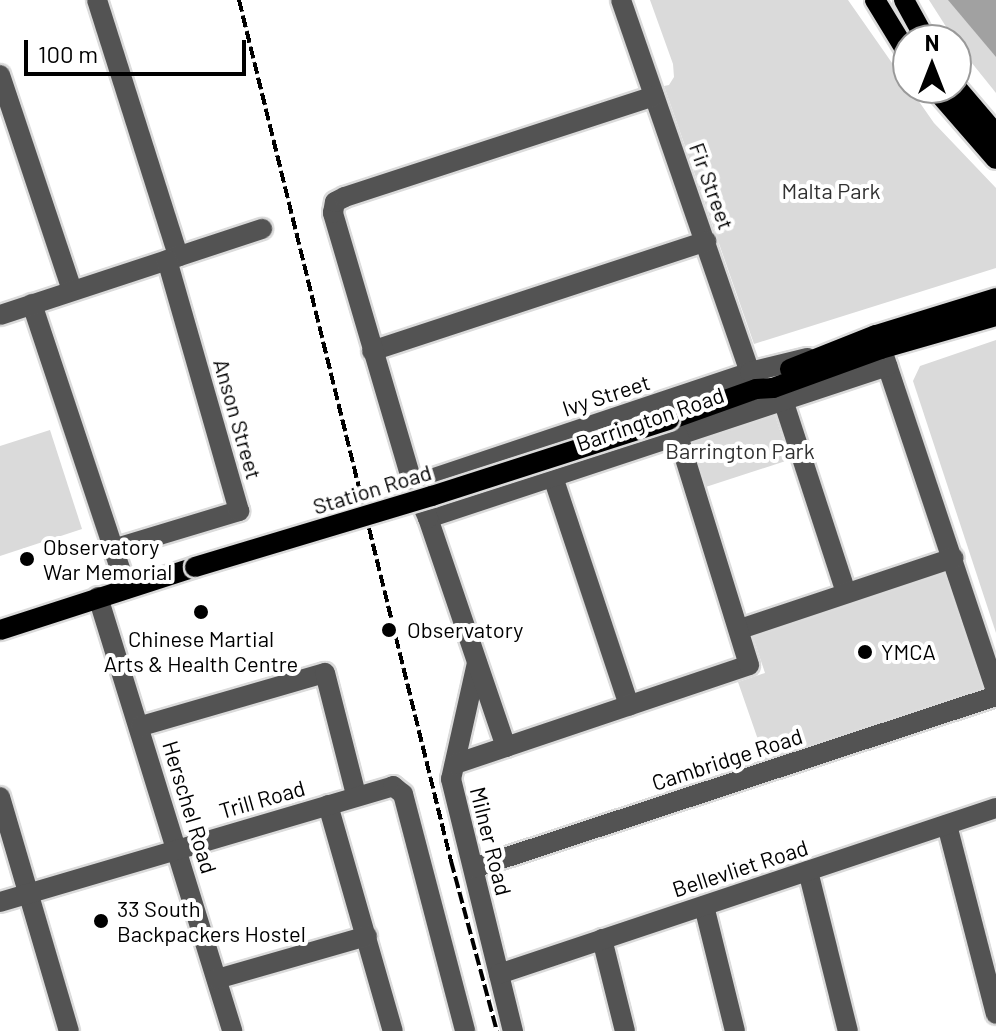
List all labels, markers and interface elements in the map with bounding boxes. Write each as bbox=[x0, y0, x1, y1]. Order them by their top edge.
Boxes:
scale bar bbox=[28, 24, 250, 74]
north arrow bbox=[892, 24, 972, 104]
text: N bbox=[925, 29, 939, 55]
text: 100 m bbox=[38, 39, 98, 68]
street label: Fir Street bbox=[684, 139, 740, 233]
park label: Malta Park bbox=[782, 178, 880, 204]
street label: Anson Street bbox=[208, 356, 268, 482]
street label: Ivy Street bbox=[559, 368, 653, 422]
street label: Barrington Road bbox=[573, 381, 727, 457]
park label: Barrington Park bbox=[665, 438, 815, 464]
street label: Station Road bbox=[310, 458, 434, 520]
place label: Observatory War Memorial bbox=[43, 533, 172, 584]
marker: Observatory War Memorial bbox=[18, 550, 36, 568]
marker: Chinese Martial Arts & Health Centre bbox=[192, 603, 210, 621]
place label: Observatory bbox=[407, 617, 523, 643]
marker: Observatory bbox=[378, 619, 400, 641]
place label: Chinese Martial Arts & Health Centre bbox=[104, 625, 298, 676]
place label: YMCA bbox=[881, 639, 936, 665]
marker: YMCA bbox=[856, 643, 874, 661]
street label: Cambridge Road bbox=[648, 722, 806, 796]
street label: Herschel Road bbox=[157, 737, 223, 877]
street label: Trill Road bbox=[216, 774, 308, 824]
street label: Milner Road bbox=[465, 784, 517, 898]
street label: Bellevliet Road bbox=[669, 834, 811, 902]
place label: 33 South Backpackers Hostel bbox=[117, 895, 306, 946]
marker: 33 South Backpackers Hostel bbox=[92, 912, 110, 930]

